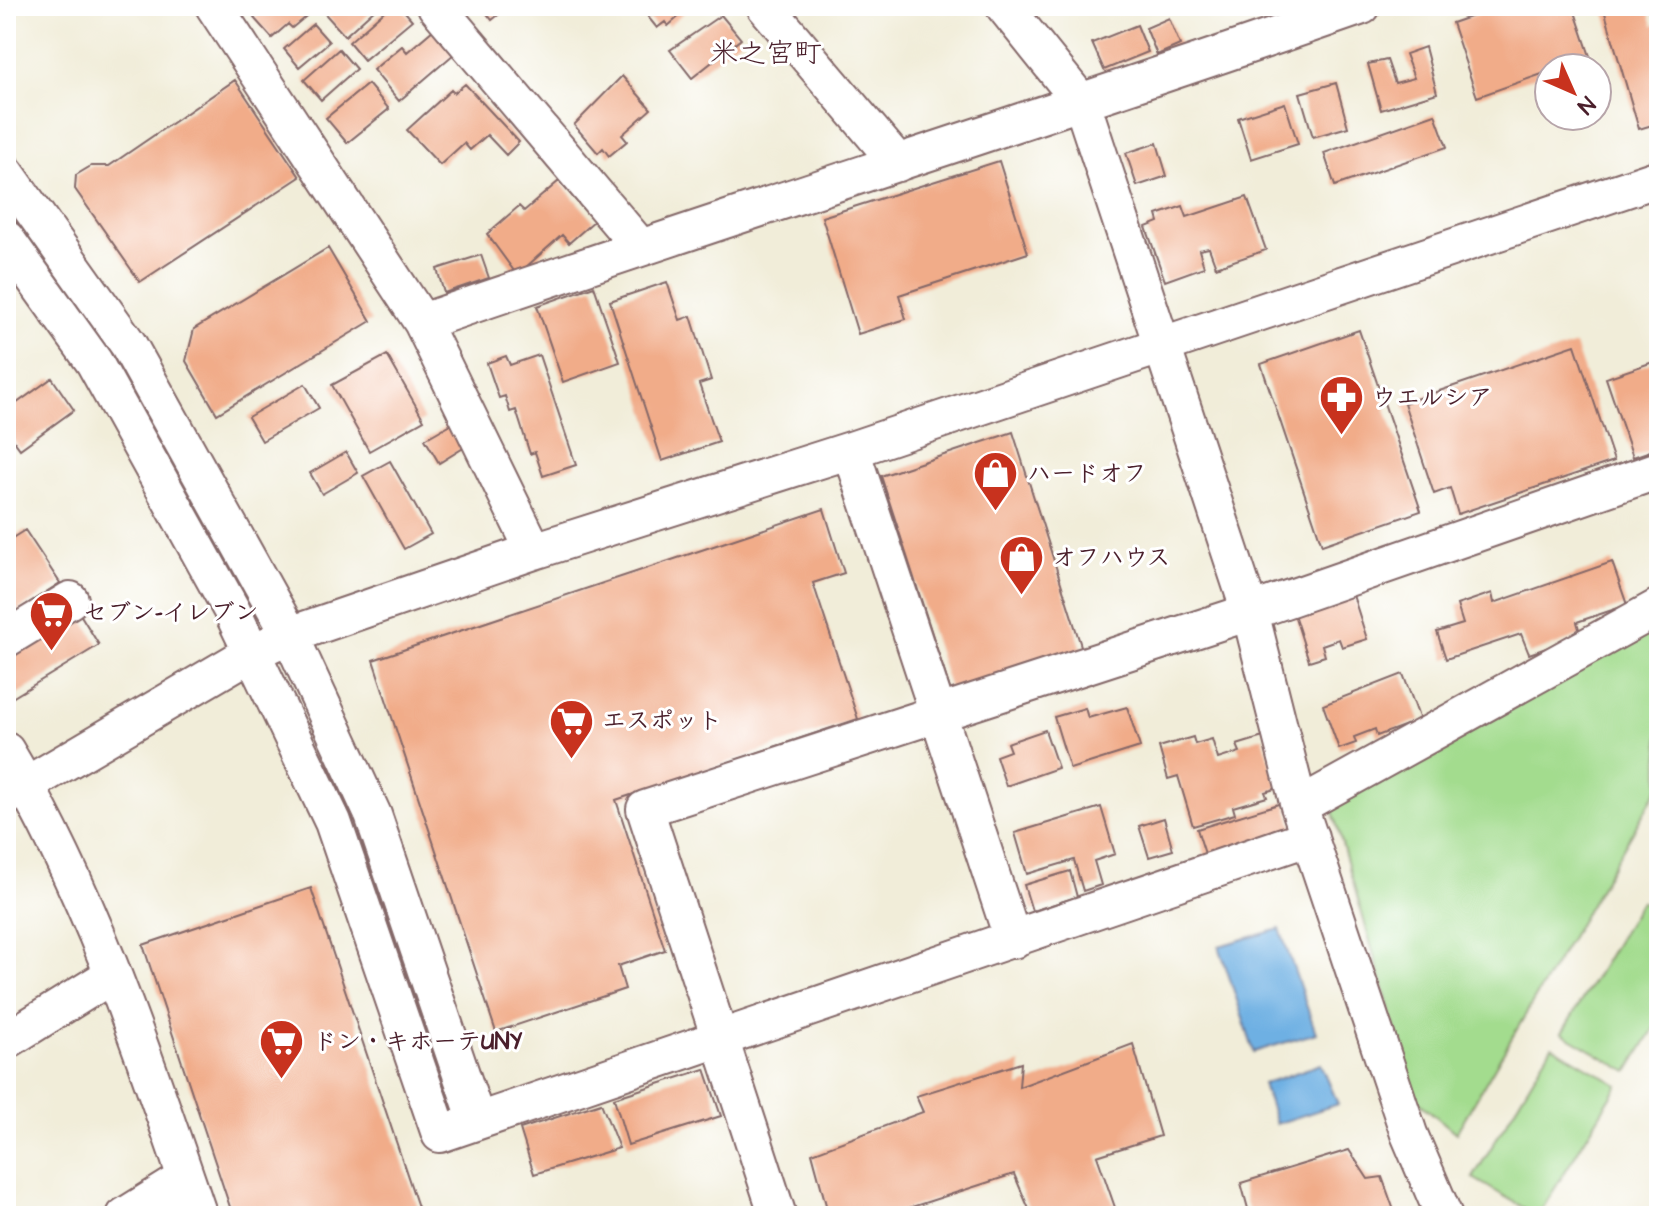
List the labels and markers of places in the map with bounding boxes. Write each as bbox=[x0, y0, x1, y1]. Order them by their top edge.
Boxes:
pharmacy icon: ウエルシア bbox=[1317, 374, 1365, 437]
place label: ウエルシア bbox=[1372, 381, 1492, 415]
shop icon: ハードオフ bbox=[972, 450, 1020, 513]
place label: ハードオフ bbox=[1027, 457, 1147, 491]
shop icon: オフハウス bbox=[997, 534, 1045, 597]
place label: オフハウス bbox=[1052, 541, 1171, 575]
supermarket icon: セブン-イレブン bbox=[28, 589, 76, 652]
place label: セブン-イレブン bbox=[83, 596, 258, 630]
supermarket icon: エスポット bbox=[547, 697, 595, 760]
place label: エスポット bbox=[602, 704, 722, 738]
supermarket icon: ドン・キホーテUNY bbox=[258, 1018, 306, 1081]
place label: ドン・キホーテUNY bbox=[313, 1025, 523, 1059]

